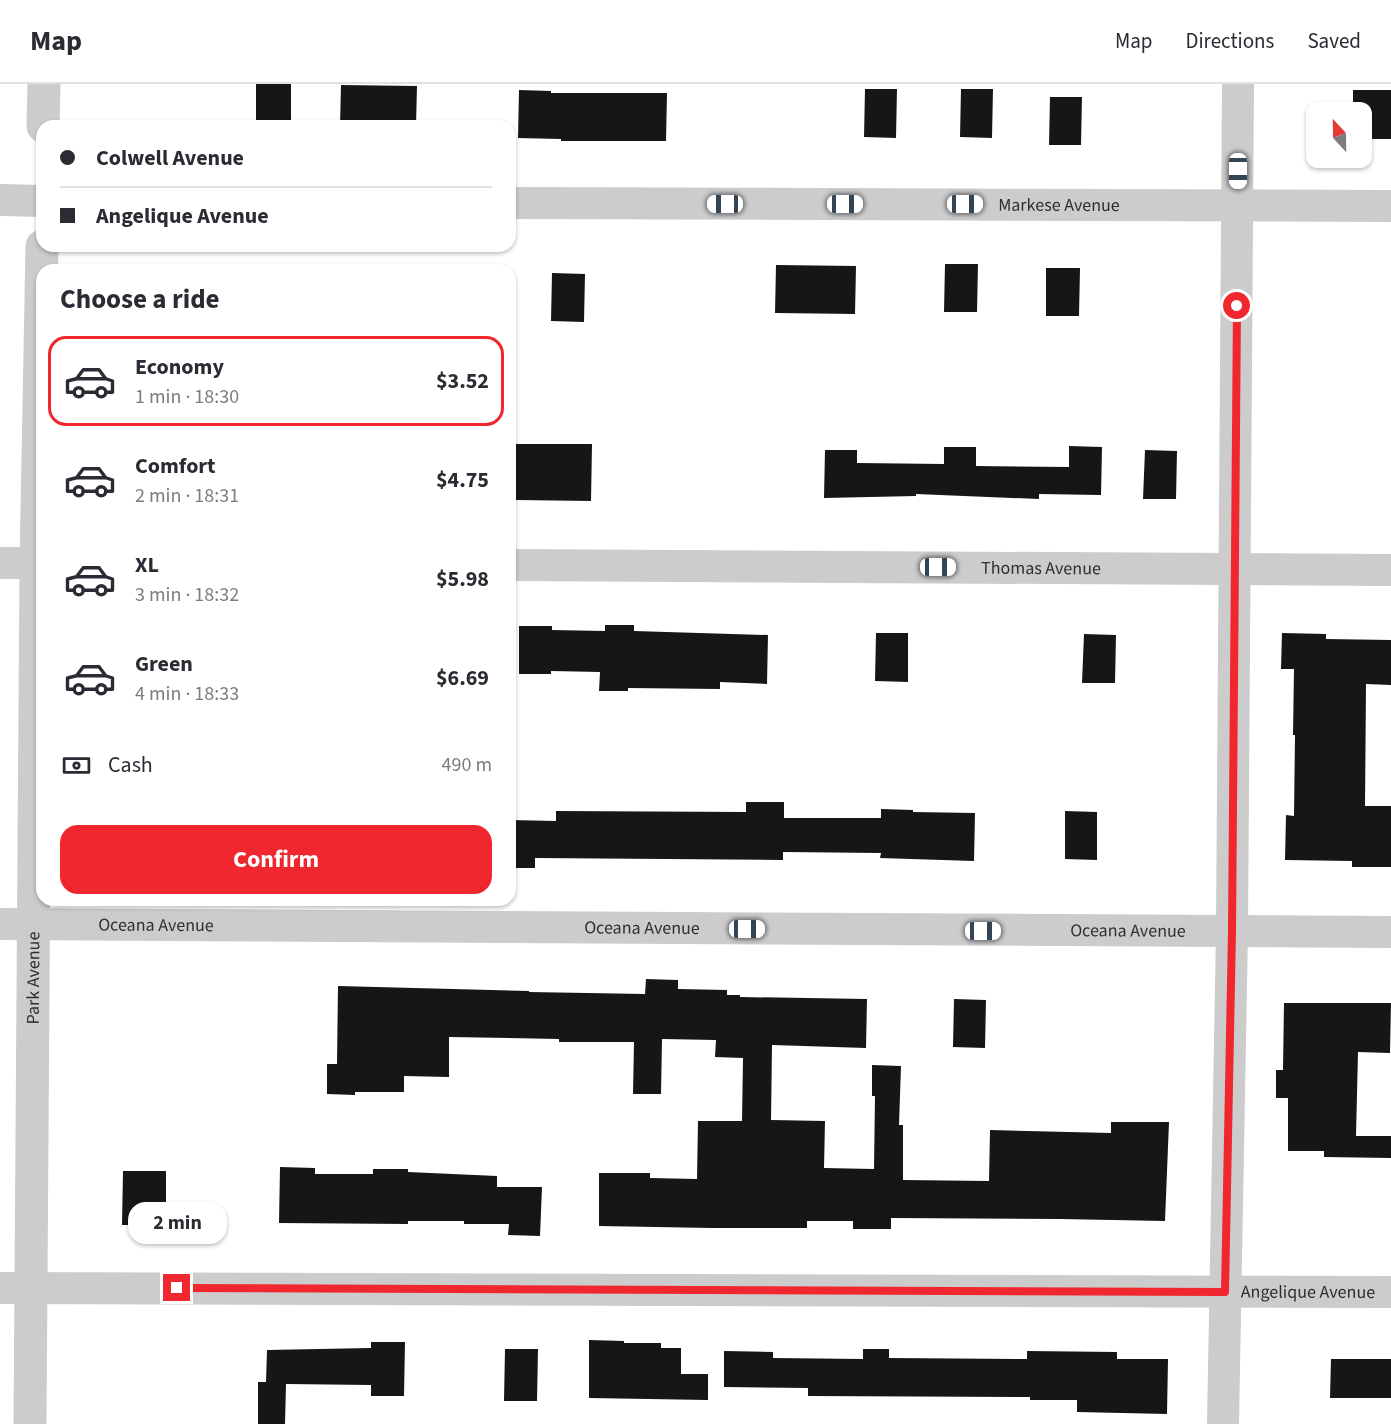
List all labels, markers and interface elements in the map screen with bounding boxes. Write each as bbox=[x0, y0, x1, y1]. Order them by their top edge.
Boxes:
text: Map bbox=[30, 21, 82, 61]
text: Map bbox=[1115, 26, 1153, 56]
text: Directions bbox=[1186, 26, 1274, 56]
text: Saved bbox=[1307, 26, 1361, 56]
north arrow bbox=[1306, 102, 1372, 168]
map controls bbox=[1306, 102, 1372, 168]
text: Colwell Avenue bbox=[96, 142, 244, 174]
car bbox=[1229, 153, 1247, 189]
street label: Markese Avenue bbox=[998, 192, 1120, 218]
car bbox=[707, 195, 743, 213]
car bbox=[827, 195, 863, 213]
car bbox=[947, 195, 983, 213]
text: Angelique Avenue bbox=[96, 200, 269, 232]
text: Choose a ride bbox=[60, 280, 220, 319]
route start bbox=[1223, 292, 1250, 319]
text: Economy bbox=[135, 351, 224, 383]
icon: car bbox=[63, 354, 117, 408]
text: $3.52 bbox=[436, 365, 489, 397]
text: 1 min · 18:30 bbox=[135, 383, 239, 411]
text: Comfort bbox=[135, 450, 216, 482]
icon: car bbox=[63, 453, 117, 507]
text: $4.75 bbox=[436, 464, 489, 496]
text: 2 min · 18:31 bbox=[135, 482, 239, 510]
text: XL bbox=[135, 549, 159, 581]
icon: car bbox=[63, 552, 117, 606]
street label: Thomas Avenue bbox=[981, 555, 1101, 581]
car bbox=[920, 558, 956, 576]
text: $5.98 bbox=[436, 563, 489, 595]
text: 3 min · 18:32 bbox=[135, 581, 239, 609]
text: Green bbox=[135, 648, 193, 680]
icon: car bbox=[63, 651, 117, 705]
text: $6.69 bbox=[436, 662, 489, 694]
text: 4 min · 18:33 bbox=[135, 680, 239, 708]
icon: cash bbox=[60, 749, 93, 782]
text: Cash bbox=[108, 749, 153, 781]
text: 490 m bbox=[442, 751, 492, 779]
button: Confirm bbox=[60, 825, 492, 894]
street label: Oceana Avenue bbox=[98, 912, 214, 938]
street label: Oceana Avenue bbox=[584, 915, 700, 941]
street label: Oceana Avenue bbox=[1070, 918, 1186, 943]
car bbox=[729, 920, 765, 938]
car bbox=[965, 922, 1001, 940]
street label: Park Avenue bbox=[20, 931, 46, 1025]
callout: 2 min bbox=[128, 1201, 226, 1243]
text: 2 min bbox=[153, 1209, 202, 1237]
route end bbox=[163, 1274, 190, 1301]
street label: Angelique Avenue bbox=[1241, 1279, 1375, 1304]

